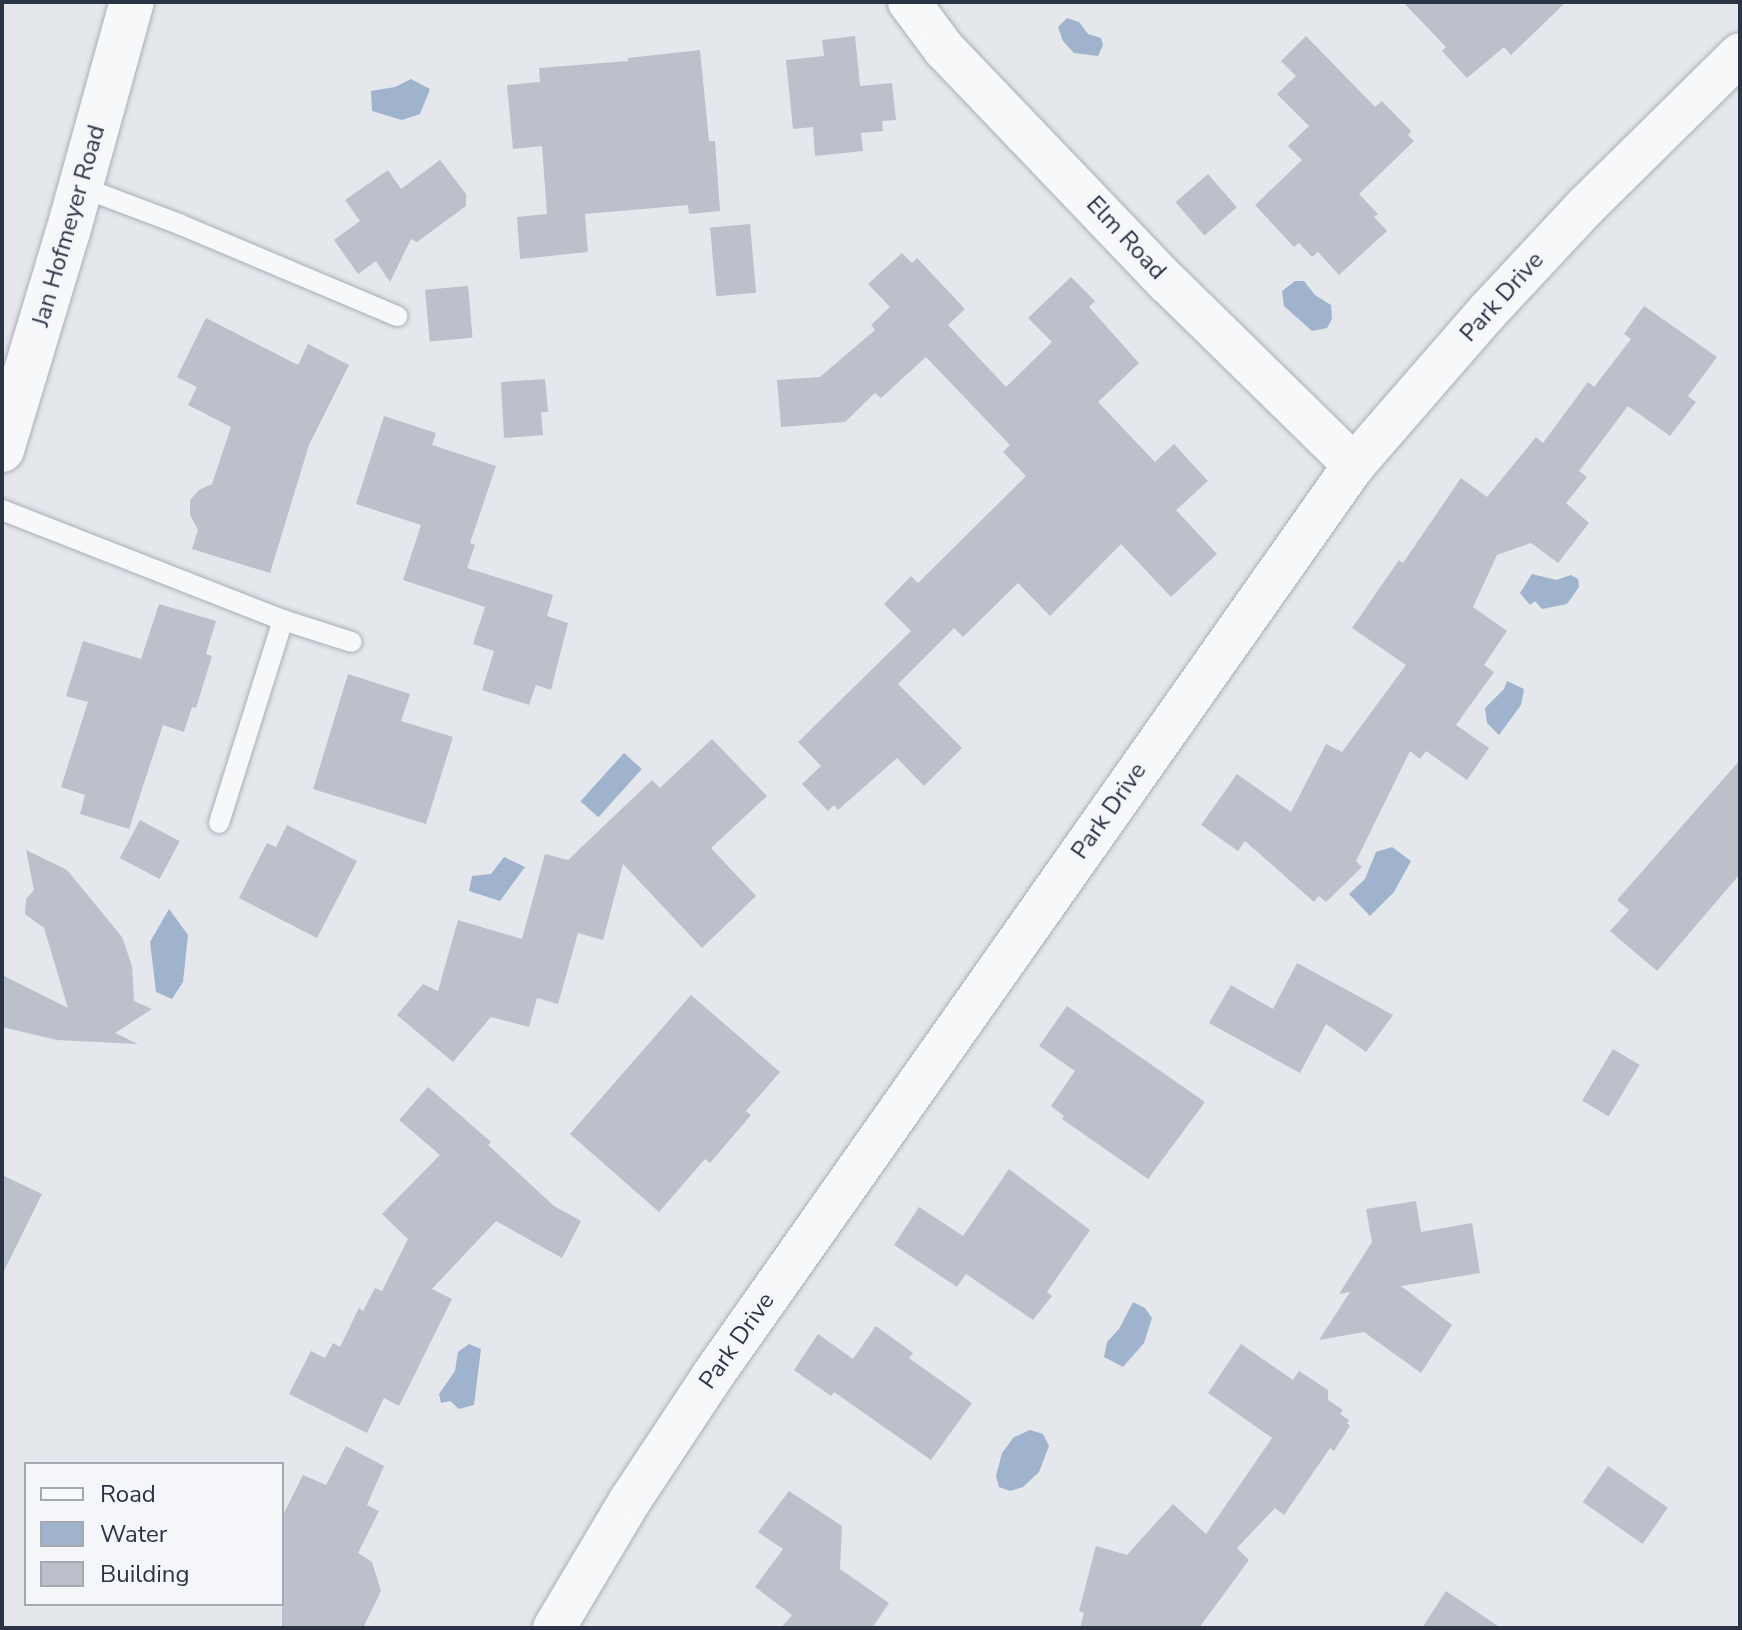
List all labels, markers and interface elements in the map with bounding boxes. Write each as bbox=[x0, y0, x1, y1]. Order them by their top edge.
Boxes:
street label: Jan Hofmeyer Road bbox=[26, 122, 112, 330]
street label: Elm Road bbox=[1080, 190, 1172, 286]
street label: Park Drive bbox=[1454, 246, 1550, 348]
street label: Park Drive bbox=[1065, 757, 1153, 865]
street label: Park Drive bbox=[693, 1287, 781, 1395]
legend bbox=[24, 1462, 284, 1606]
text: Road bbox=[100, 1478, 156, 1510]
text: Water bbox=[100, 1518, 167, 1550]
text: Building bbox=[100, 1558, 190, 1590]

